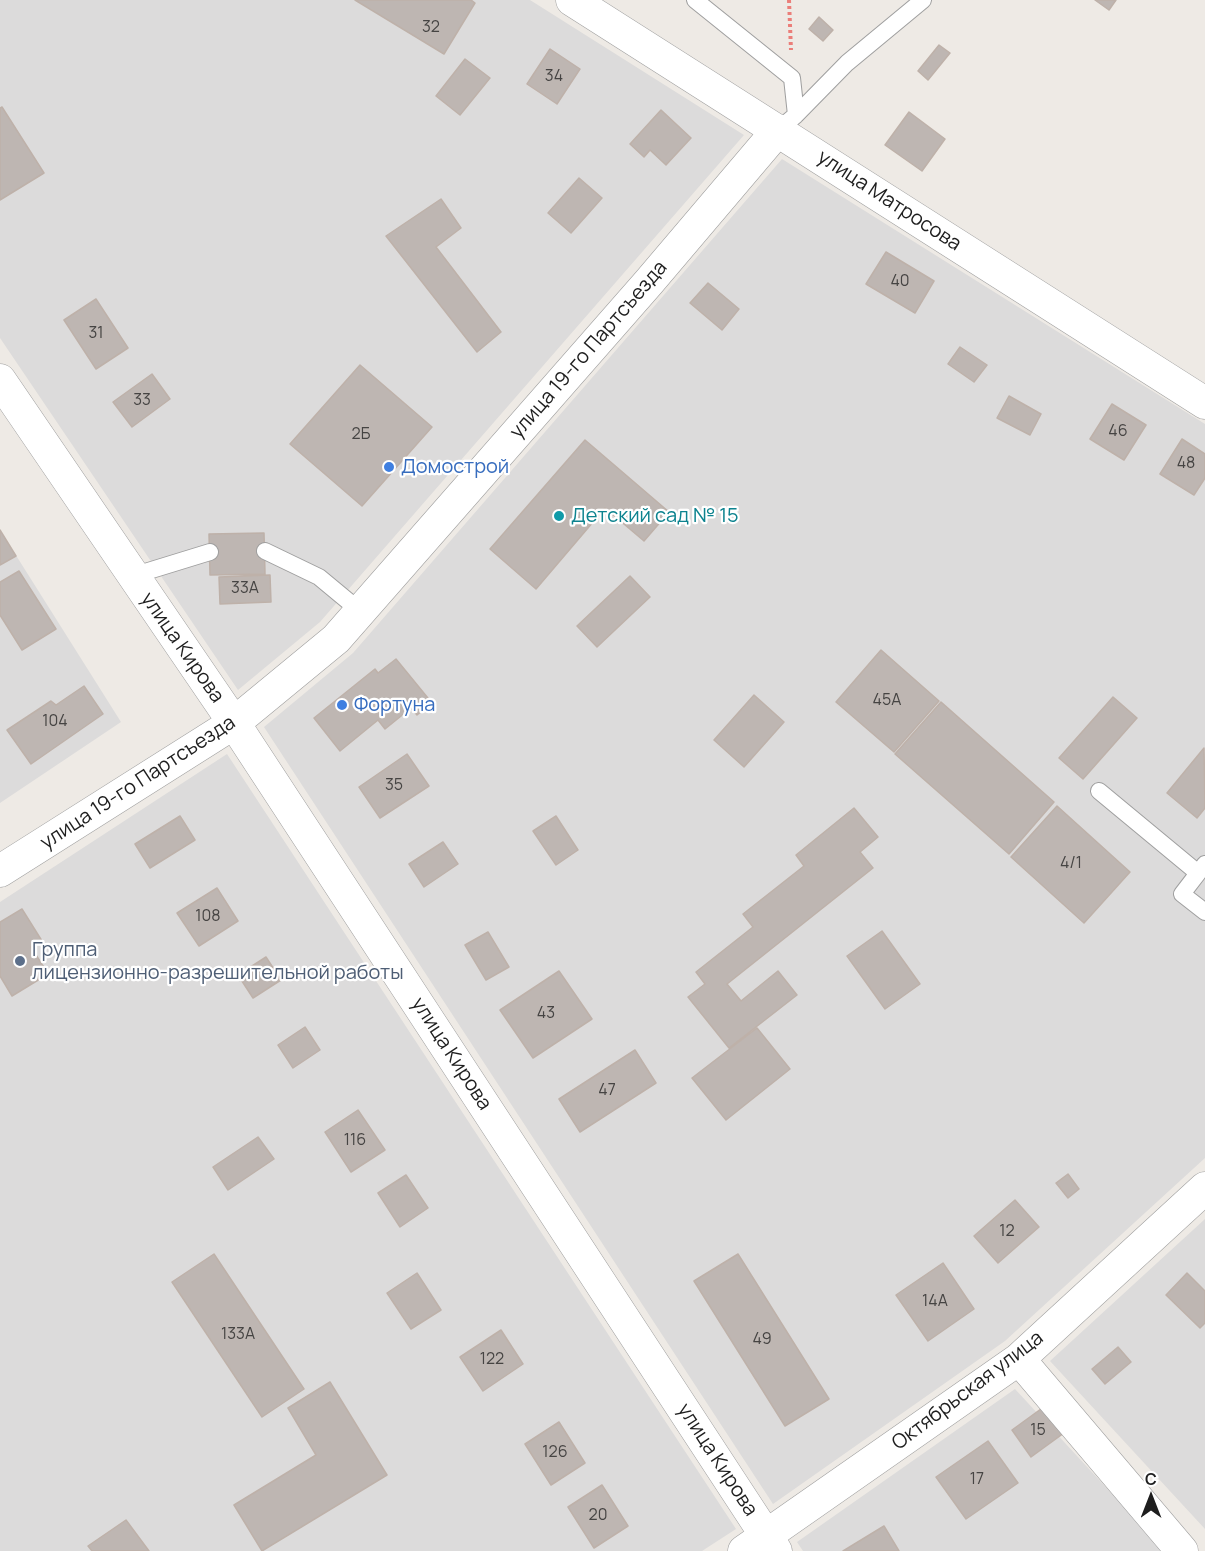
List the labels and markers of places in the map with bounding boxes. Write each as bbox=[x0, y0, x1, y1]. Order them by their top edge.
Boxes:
place label: Домострой bbox=[401, 455, 509, 479]
marker: Домострой bbox=[382, 460, 396, 474]
place label: Детский сад № 15 bbox=[571, 504, 739, 528]
marker: Детский сад № 15 bbox=[552, 509, 566, 523]
place label: Фортуна bbox=[354, 693, 435, 717]
marker: Фортуна bbox=[335, 698, 349, 712]
place label: Группа лицензионно-разрешительной работы bbox=[32, 938, 404, 985]
marker: Группа лицензионно-разрешительной работы bbox=[13, 954, 27, 968]

